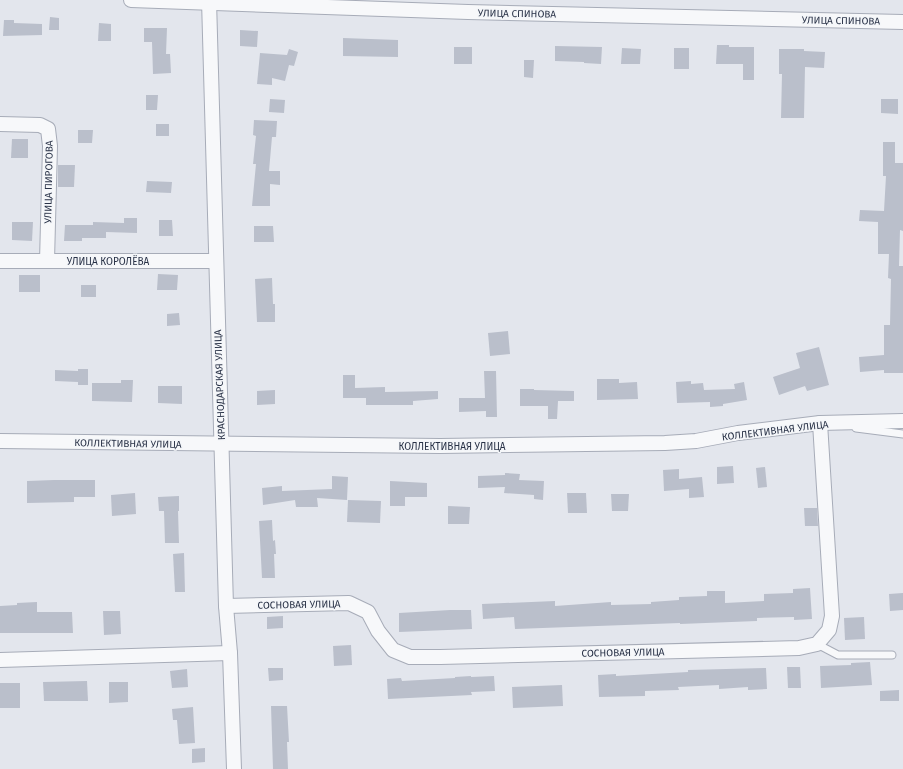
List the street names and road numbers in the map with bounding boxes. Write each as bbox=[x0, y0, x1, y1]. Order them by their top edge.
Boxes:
street label: УЛИЦА СПИНОВА bbox=[478, 7, 556, 21]
street label: УЛИЦА СПИНОВА bbox=[802, 14, 880, 28]
street label: УЛИЦА ПИРОГОВА bbox=[42, 140, 56, 224]
street label: УЛИЦА КОРОЛЁВА bbox=[67, 254, 150, 268]
street label: КРАСНОДАРСКАЯ УЛИЦА bbox=[212, 329, 228, 440]
street label: КОЛЛЕКТИВНАЯ УЛИЦА bbox=[721, 418, 829, 443]
street label: КОЛЛЕКТИВНАЯ УЛИЦА bbox=[74, 437, 182, 451]
street label: КОЛЛЕКТИВНАЯ УЛИЦА bbox=[398, 441, 506, 453]
street label: СОСНОВАЯ УЛИЦА bbox=[257, 598, 341, 612]
street label: СОСНОВАЯ УЛИЦА bbox=[581, 646, 665, 660]

